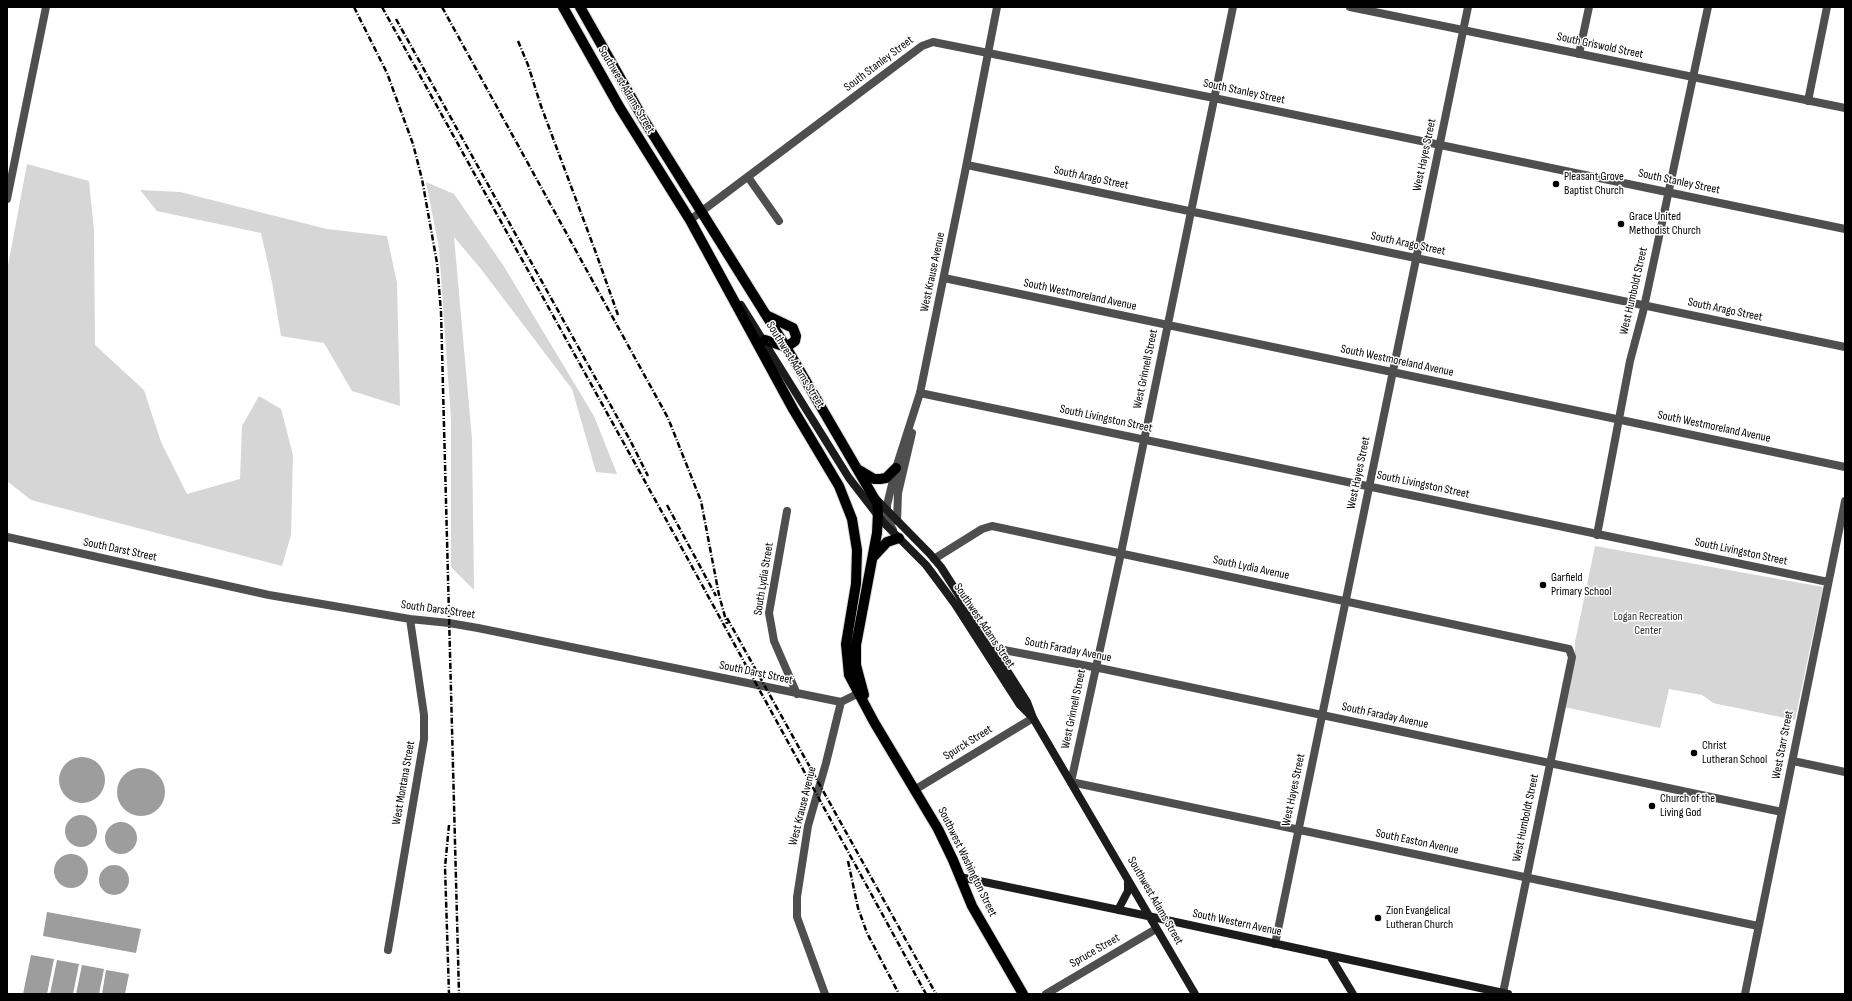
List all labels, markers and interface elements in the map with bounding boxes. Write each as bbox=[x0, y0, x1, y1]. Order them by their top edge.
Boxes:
street label: South Griswold Street bbox=[1555, 30, 1645, 62]
street label: South Stanley Street bbox=[841, 33, 917, 95]
street label: Southwest Adams Street bbox=[594, 44, 658, 136]
street label: South Stanley Street bbox=[1202, 76, 1286, 108]
street label: West Hayes Street bbox=[1410, 117, 1440, 193]
street label: South Arago Street bbox=[1052, 163, 1130, 193]
street label: South Stanley Street bbox=[1637, 166, 1721, 198]
place label: Pleasant Grove Baptist Church bbox=[1564, 170, 1624, 198]
marker: Pleasant Grove Baptist Church bbox=[1551, 179, 1561, 189]
place label: Grace United Methodist Church bbox=[1629, 210, 1701, 238]
marker: Grace United Methodist Church bbox=[1616, 219, 1626, 229]
street label: South Arago Street bbox=[1369, 229, 1447, 259]
street label: West Krause Avenue bbox=[918, 231, 948, 313]
street label: West Humboldt Street bbox=[1617, 246, 1651, 336]
street label: South Westmoreland Avenue bbox=[1022, 276, 1138, 314]
street label: South Arago Street bbox=[1686, 295, 1764, 325]
street label: Southwest Adams Street bbox=[763, 319, 827, 411]
street label: West Grinnell Street bbox=[1131, 328, 1161, 410]
street label: South Westmoreland Avenue bbox=[1339, 342, 1455, 380]
street label: South Livingston Street bbox=[1058, 402, 1154, 436]
street label: South Westmoreland Avenue bbox=[1656, 408, 1772, 446]
street label: West Hayes Street bbox=[1344, 435, 1374, 511]
street label: South Livingston Street bbox=[1375, 468, 1471, 502]
street label: South Darst Street bbox=[82, 535, 158, 565]
street label: South Livingston Street bbox=[1693, 535, 1789, 569]
street label: South Lydia Street bbox=[751, 542, 777, 616]
street label: South Lydia Avenue bbox=[1212, 553, 1290, 583]
place label: Garfield Primary School bbox=[1551, 571, 1611, 599]
marker: Garfield Primary School bbox=[1538, 580, 1548, 590]
street label: Southwest Adams Street bbox=[950, 581, 1018, 671]
street label: South Darst Street bbox=[400, 598, 476, 622]
park label: Logan Recreation Center bbox=[1613, 610, 1683, 638]
street label: South Faraday Avenue bbox=[1023, 635, 1113, 665]
street label: South Darst Street bbox=[718, 658, 794, 688]
street label: West Grinnell Street bbox=[1059, 668, 1089, 750]
street label: South Faraday Avenue bbox=[1340, 700, 1430, 732]
street label: West Starr Street bbox=[1769, 709, 1797, 781]
street label: Spurck Street bbox=[941, 722, 995, 764]
place label: Christ Lutheran School bbox=[1702, 739, 1767, 767]
street label: West Montana Street bbox=[390, 740, 418, 826]
marker: Christ Lutheran School bbox=[1689, 748, 1699, 758]
street label: West Hayes Street bbox=[1279, 752, 1309, 828]
street label: West Krause Avenue bbox=[786, 765, 820, 847]
street label: West Humboldt Street bbox=[1510, 773, 1542, 863]
place label: Church of the Living God bbox=[1660, 792, 1715, 820]
marker: Church of the Living God bbox=[1647, 801, 1657, 811]
street label: Southwest Washington Street bbox=[934, 805, 1000, 919]
street label: South Easton Avenue bbox=[1374, 826, 1460, 858]
street label: Southwest Adams Street bbox=[1124, 854, 1186, 948]
place label: Zion Evangelical Lutheran Church bbox=[1386, 904, 1453, 932]
street label: South Western Avenue bbox=[1191, 907, 1283, 939]
marker: Zion Evangelical Lutheran Church bbox=[1373, 913, 1383, 923]
street label: Spruce Street bbox=[1067, 931, 1123, 971]

